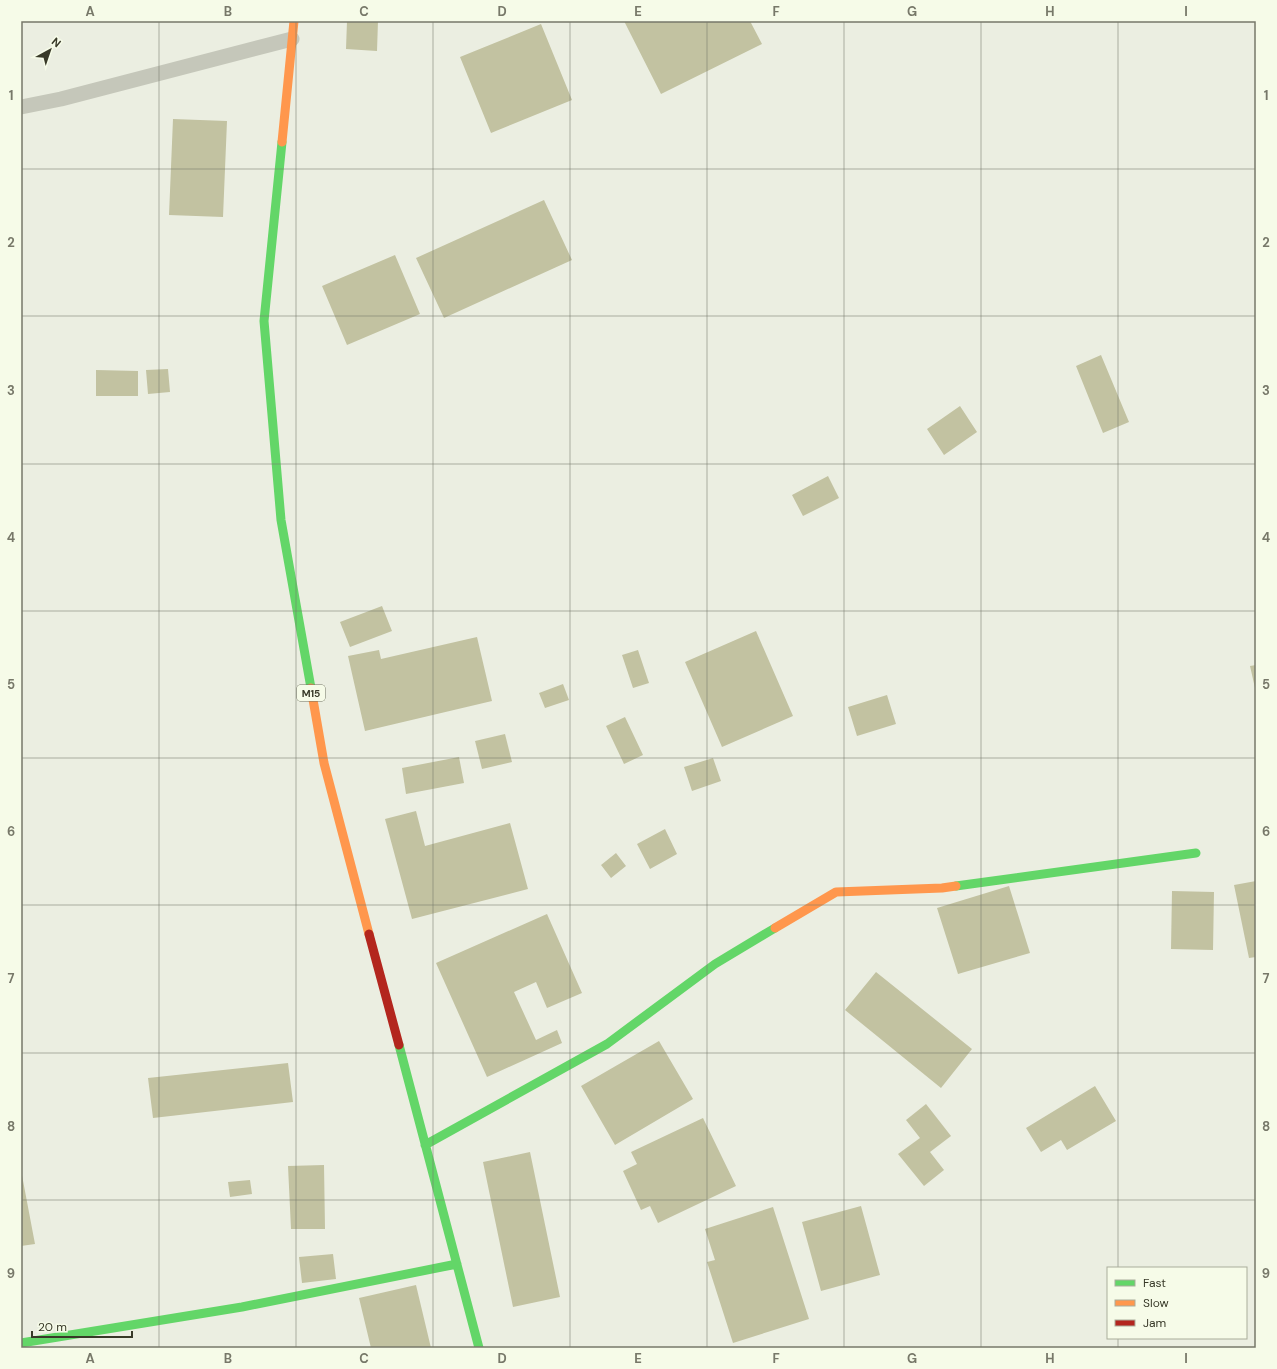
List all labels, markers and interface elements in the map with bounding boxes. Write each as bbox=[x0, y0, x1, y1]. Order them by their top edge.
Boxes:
text: A bbox=[85, 3, 95, 20]
text: B bbox=[224, 3, 232, 20]
text: C bbox=[359, 3, 369, 20]
text: D bbox=[497, 3, 507, 20]
text: E bbox=[634, 3, 642, 20]
text: F bbox=[772, 3, 780, 20]
text: G bbox=[907, 3, 917, 20]
text: H bbox=[1045, 3, 1055, 20]
text: I bbox=[1184, 3, 1188, 20]
north arrow bbox=[30, 30, 70, 70]
text: N bbox=[49, 34, 64, 50]
text: 1 bbox=[9, 87, 13, 104]
text: 1 bbox=[1264, 87, 1268, 104]
text: 2 bbox=[7, 234, 15, 251]
text: 2 bbox=[1262, 234, 1270, 251]
text: 3 bbox=[7, 382, 15, 399]
text: 3 bbox=[1262, 382, 1270, 399]
text: 4 bbox=[7, 529, 15, 546]
text: 4 bbox=[1262, 529, 1270, 546]
text: 5 bbox=[7, 676, 15, 693]
text: 5 bbox=[1262, 676, 1270, 693]
road number: M15 bbox=[297, 685, 325, 701]
text: 6 bbox=[7, 823, 15, 840]
text: 6 bbox=[1262, 823, 1270, 840]
text: 7 bbox=[8, 970, 15, 987]
text: 7 bbox=[1263, 970, 1270, 987]
text: 8 bbox=[7, 1118, 15, 1135]
text: 8 bbox=[1262, 1118, 1270, 1135]
text: 9 bbox=[7, 1265, 15, 1282]
text: 9 bbox=[1262, 1265, 1270, 1282]
legend bbox=[1107, 1267, 1247, 1339]
text: Fast bbox=[1143, 1275, 1166, 1291]
text: Slow bbox=[1143, 1295, 1169, 1311]
scale bar bbox=[32, 1313, 132, 1339]
text: Jam bbox=[1143, 1315, 1166, 1331]
text: 20 m bbox=[38, 1319, 67, 1335]
text: A bbox=[85, 1350, 95, 1367]
text: B bbox=[224, 1350, 232, 1367]
text: C bbox=[359, 1350, 369, 1367]
text: D bbox=[497, 1350, 507, 1367]
text: E bbox=[634, 1350, 642, 1367]
text: F bbox=[772, 1350, 780, 1367]
text: G bbox=[907, 1350, 917, 1367]
text: H bbox=[1045, 1350, 1055, 1367]
text: I bbox=[1184, 1350, 1188, 1367]

